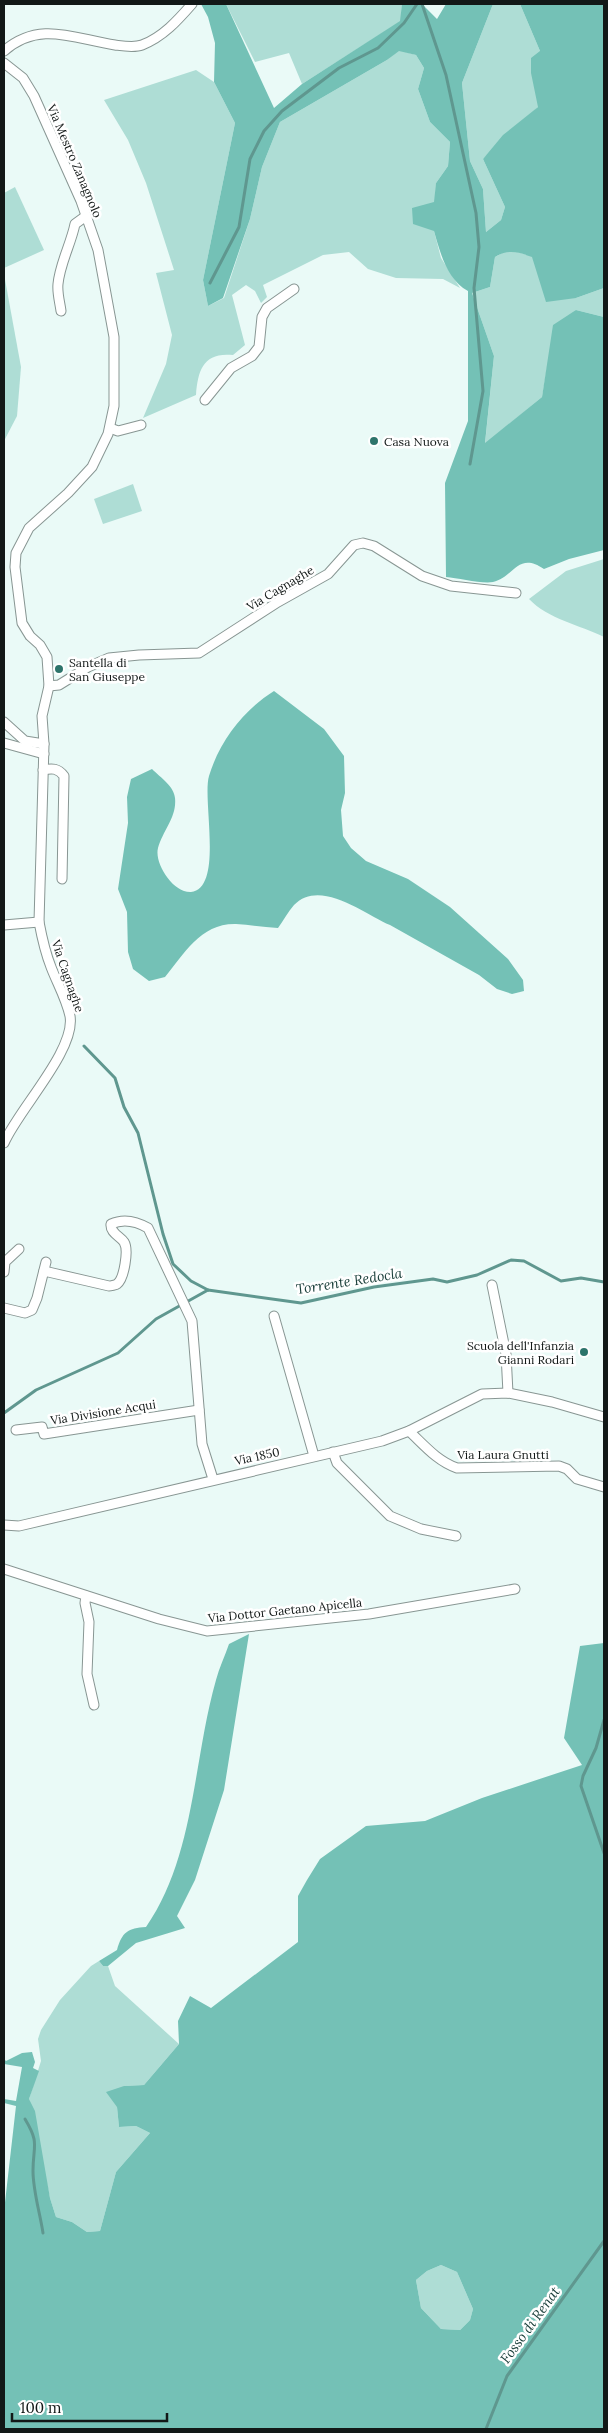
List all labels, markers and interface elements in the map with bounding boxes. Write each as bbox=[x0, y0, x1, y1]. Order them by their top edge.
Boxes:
street label: Via Mestro Zanagnolo bbox=[44, 101, 106, 220]
place label: Casa Nuova bbox=[384, 434, 449, 449]
marker: Casa Nuova bbox=[368, 435, 380, 447]
street label: Via Cagnaghe bbox=[243, 562, 317, 614]
place label: Santella di San Giuseppe bbox=[69, 655, 145, 684]
marker: Santella di San Giuseppe bbox=[53, 663, 65, 675]
street label: Via Cagnaghe bbox=[48, 937, 88, 1015]
water label: Torrente Redocla bbox=[294, 1264, 404, 1298]
place label: Scuola dell'Infanzia Gianni Rodari bbox=[467, 1338, 574, 1367]
marker: Scuola dell'Infanzia Gianni Rodari bbox=[578, 1346, 590, 1358]
street label: Via Divisione Acqui bbox=[48, 1396, 157, 1428]
street label: Via 1850 bbox=[232, 1444, 281, 1468]
street label: Via Laura Gnutti bbox=[456, 1447, 549, 1462]
street label: Via Dottor Gaetano Apicella bbox=[206, 1594, 363, 1626]
water label: Fosso di Renat bbox=[496, 2283, 564, 2367]
scale bar bbox=[12, 2390, 168, 2422]
text: 100 m bbox=[20, 2398, 61, 2417]

